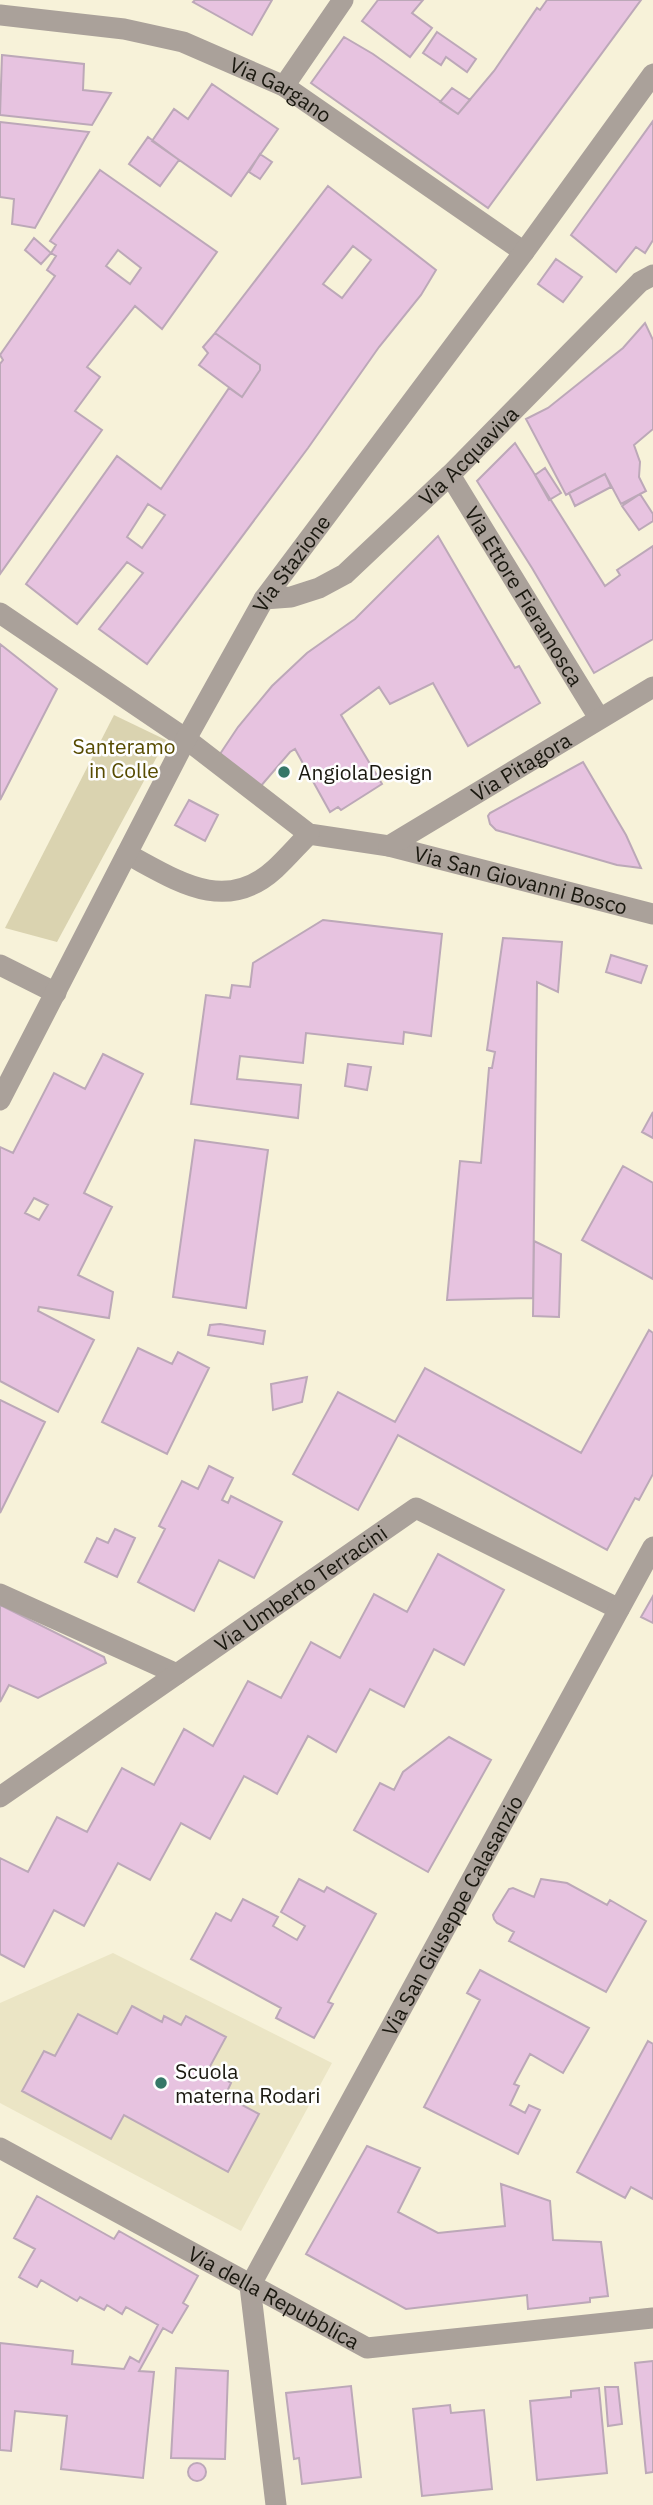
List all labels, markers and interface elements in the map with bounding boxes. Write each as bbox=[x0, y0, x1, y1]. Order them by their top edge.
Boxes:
street label: Via Gargano bbox=[225, 50, 337, 129]
street label: Via Acquaviva bbox=[412, 400, 524, 512]
street label: Via Ettore Fieramosca bbox=[458, 501, 590, 691]
street label: Via Stazione bbox=[245, 509, 337, 617]
street label: Via Pitagora bbox=[466, 726, 576, 808]
park label: Santeramo in Colle bbox=[72, 732, 176, 784]
place label: AngiolaDesign bbox=[298, 758, 433, 786]
marker: AngiolaDesign bbox=[276, 764, 292, 780]
street label: Via San Giovanni Bosco bbox=[411, 839, 630, 921]
street label: Via Umberto Terracini bbox=[209, 1518, 392, 1658]
street label: Via San Giuseppe Calasanzio bbox=[375, 1790, 529, 2041]
place label: Scuola materna Rodari bbox=[175, 2057, 320, 2109]
marker: Scuola materna Rodari bbox=[153, 2075, 169, 2091]
street label: Via della Repubblica bbox=[183, 2239, 365, 2355]

